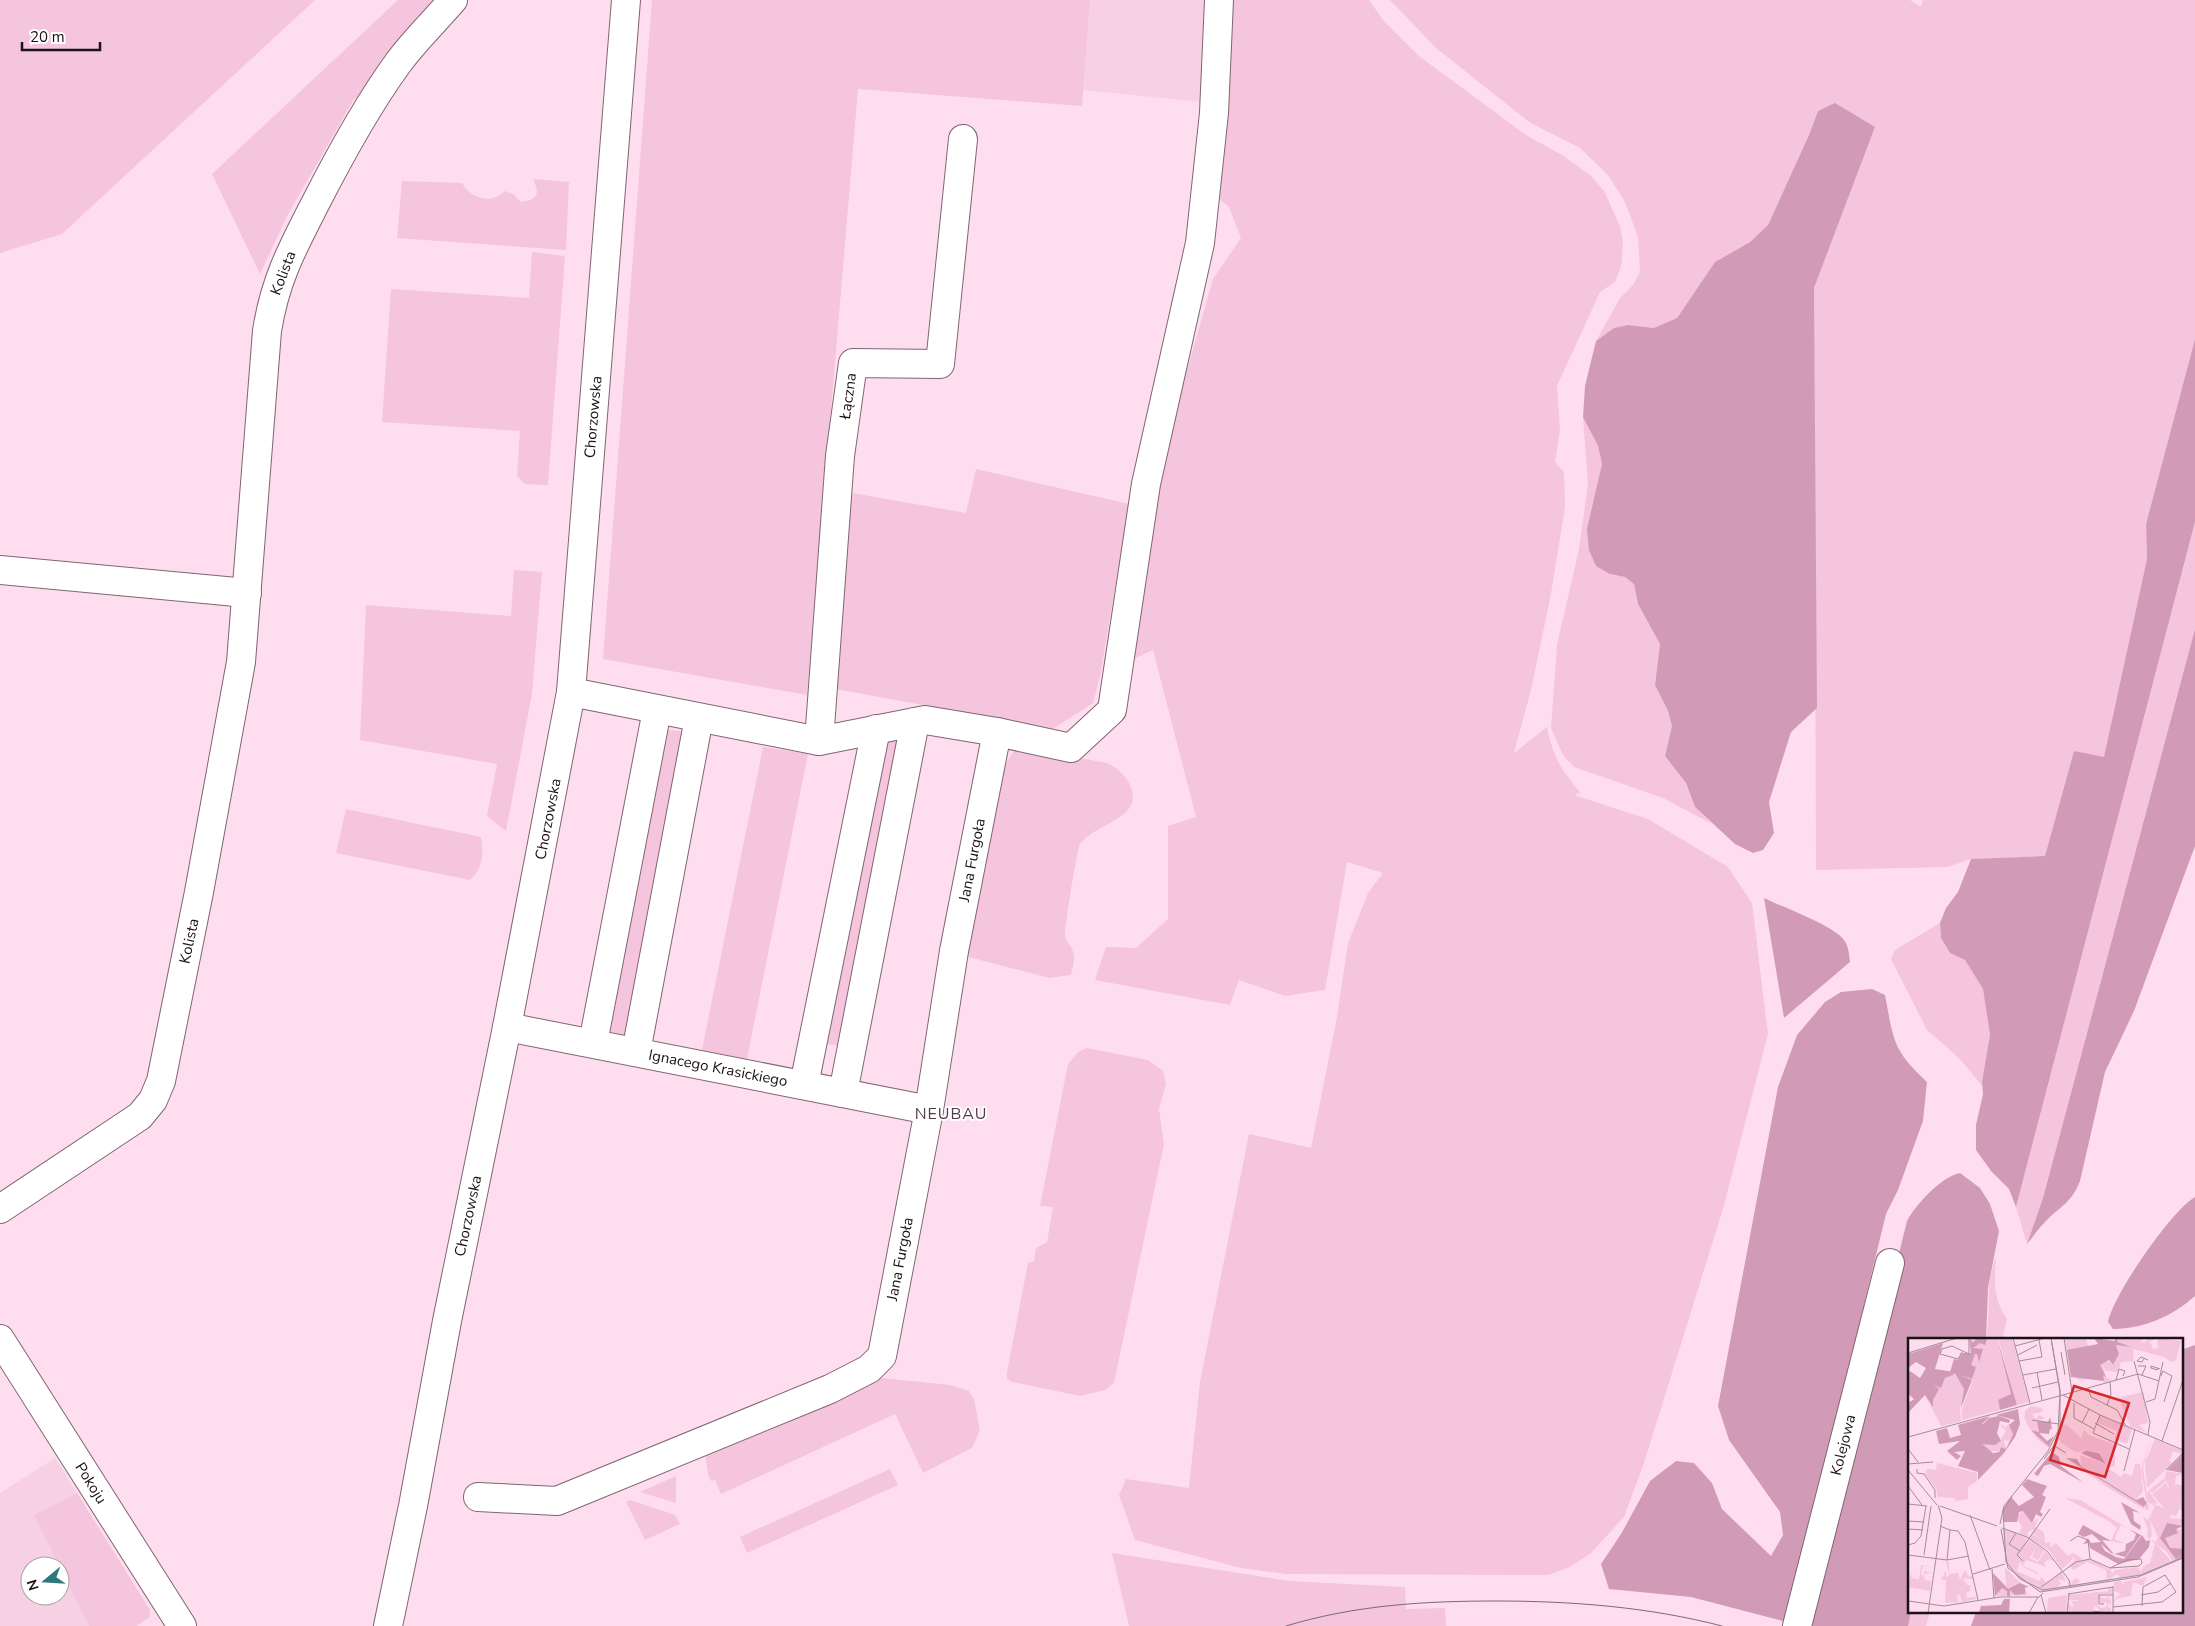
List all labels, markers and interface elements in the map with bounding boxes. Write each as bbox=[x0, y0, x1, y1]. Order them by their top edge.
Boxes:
scale bar bbox=[22, 20, 100, 52]
text: 20 m bbox=[30, 27, 65, 47]
street label: Kolista bbox=[265, 248, 301, 298]
street label: Łączna bbox=[835, 372, 861, 421]
street label: Chorzowska bbox=[579, 375, 607, 459]
street label: Chorzowska bbox=[530, 777, 566, 861]
street label: Jana Furgoła bbox=[954, 817, 990, 904]
street label: Kolista bbox=[174, 917, 204, 965]
street label: Ignacego Krasickiego bbox=[647, 1045, 789, 1091]
district label: NEUBAU bbox=[915, 1103, 987, 1125]
street label: Chorzowska bbox=[450, 1174, 486, 1258]
street label: Jana Furgoła bbox=[882, 1216, 918, 1303]
inset map bbox=[1908, 1338, 2182, 1614]
street label: Kolejowa bbox=[1826, 1412, 1860, 1478]
street label: Pokoju bbox=[71, 1459, 111, 1507]
north arrow bbox=[20, 1556, 70, 1606]
text: N bbox=[22, 1577, 44, 1593]

